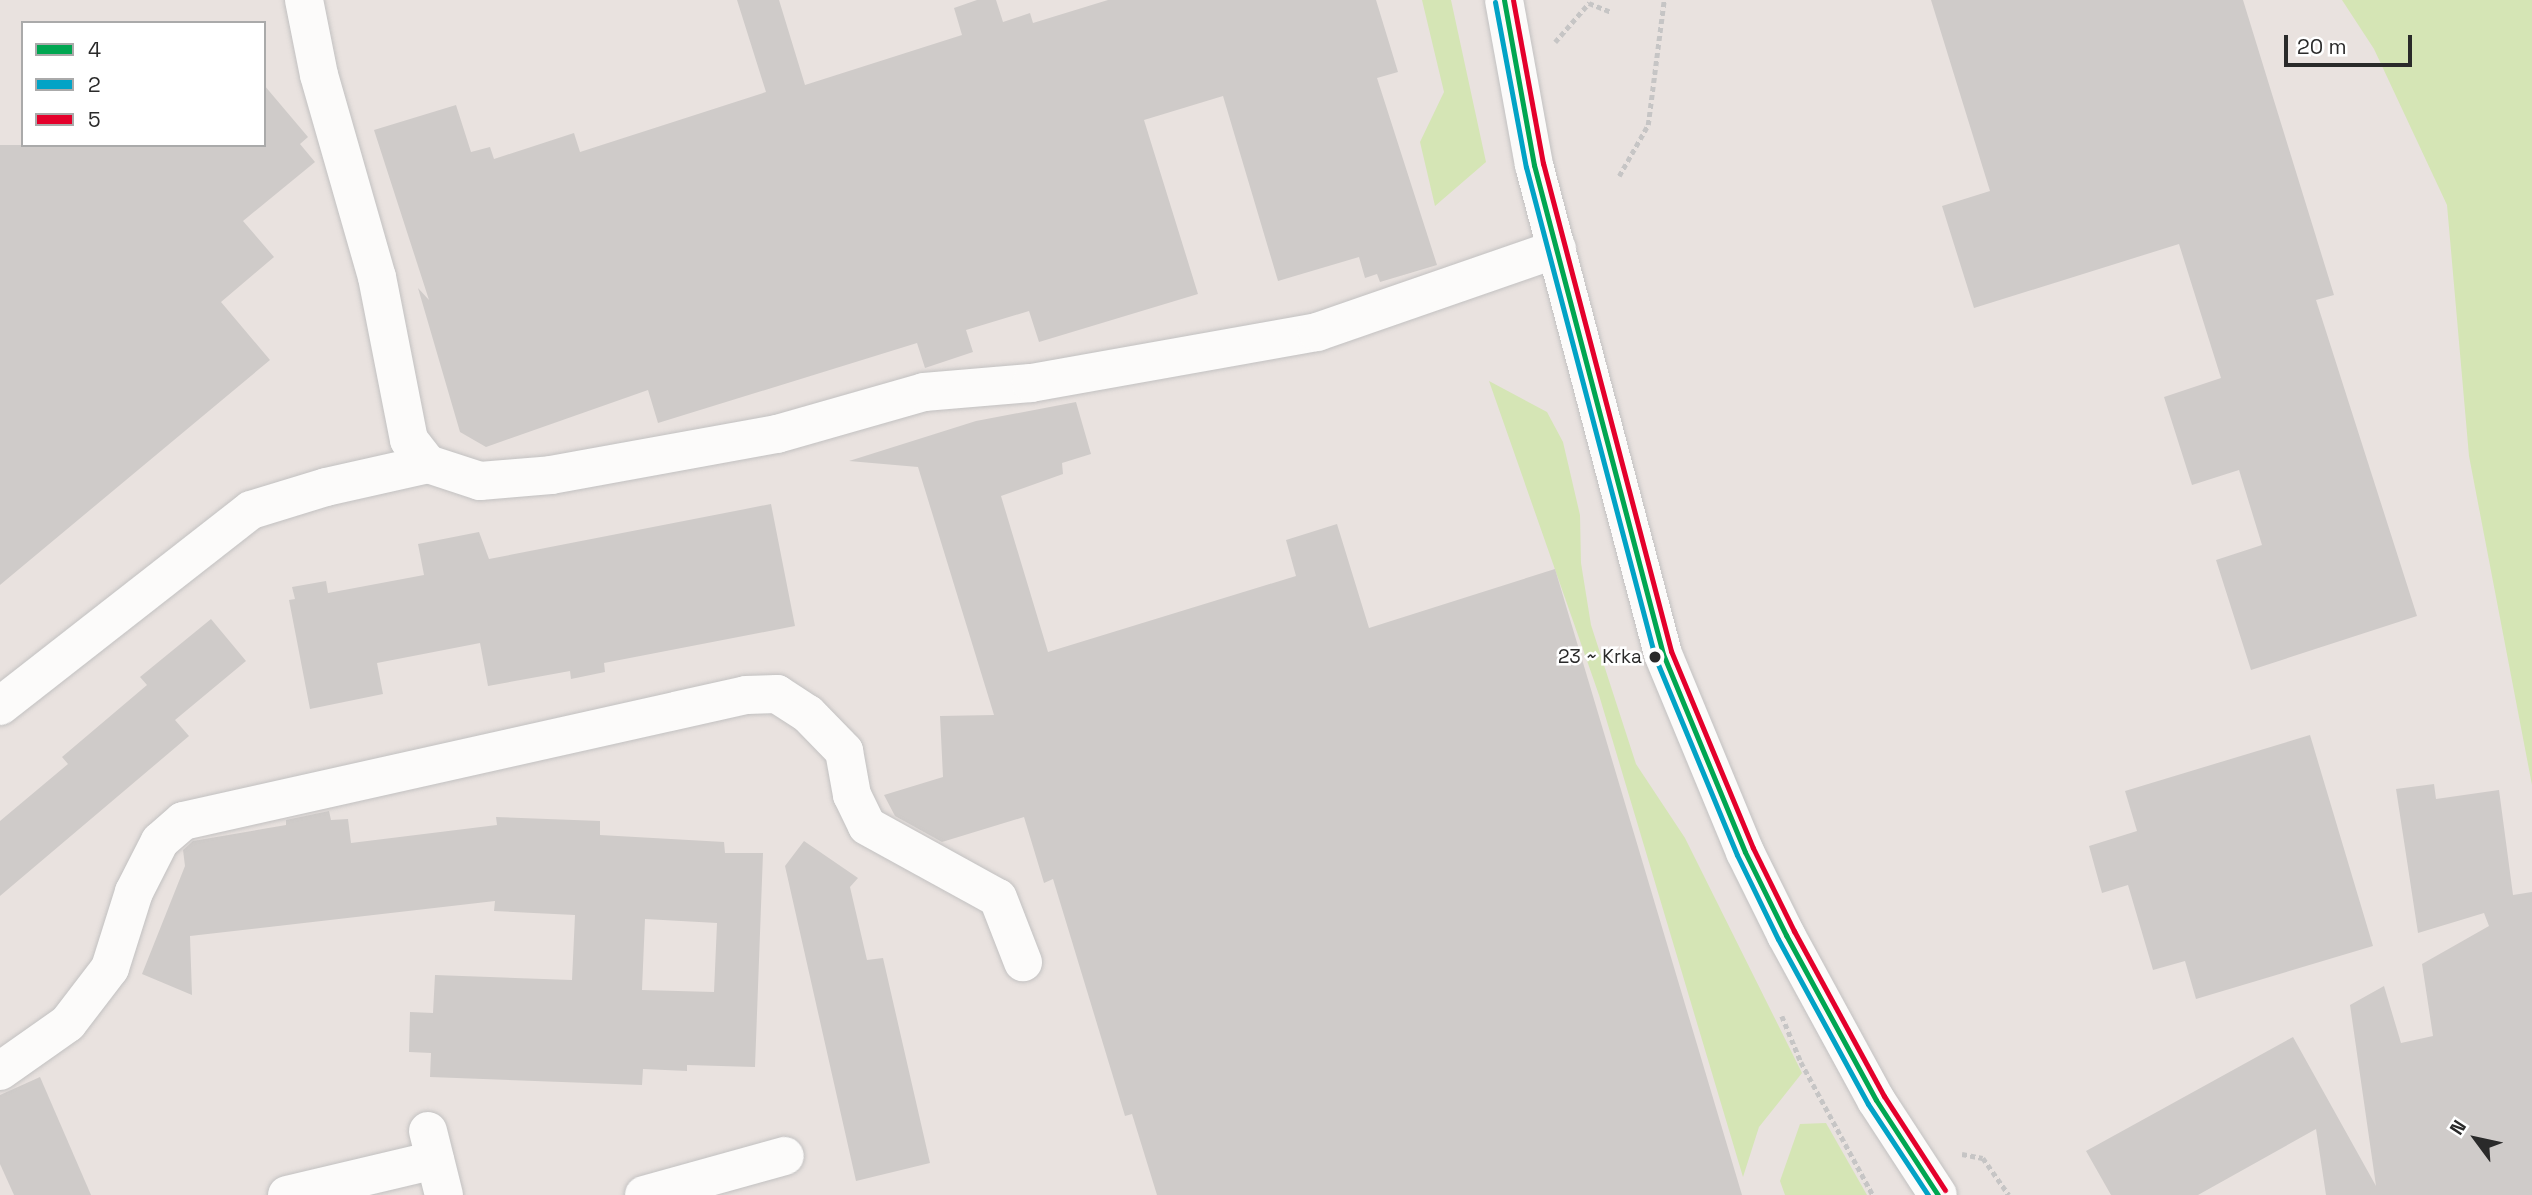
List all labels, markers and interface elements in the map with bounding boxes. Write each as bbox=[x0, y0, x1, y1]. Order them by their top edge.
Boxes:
legend bbox=[21, 21, 266, 147]
scale bar bbox=[2287, 21, 2415, 65]
text: 20 m bbox=[2297, 33, 2347, 60]
text: 4 bbox=[88, 36, 101, 63]
text: 2 bbox=[88, 71, 101, 98]
text: 5 bbox=[88, 106, 101, 133]
place label: 23 ~ Krka bbox=[1558, 646, 1642, 668]
marker: 23 ~ Krka bbox=[1648, 650, 1662, 664]
north arrow bbox=[2441, 1104, 2511, 1174]
text: N bbox=[2444, 1115, 2472, 1139]

